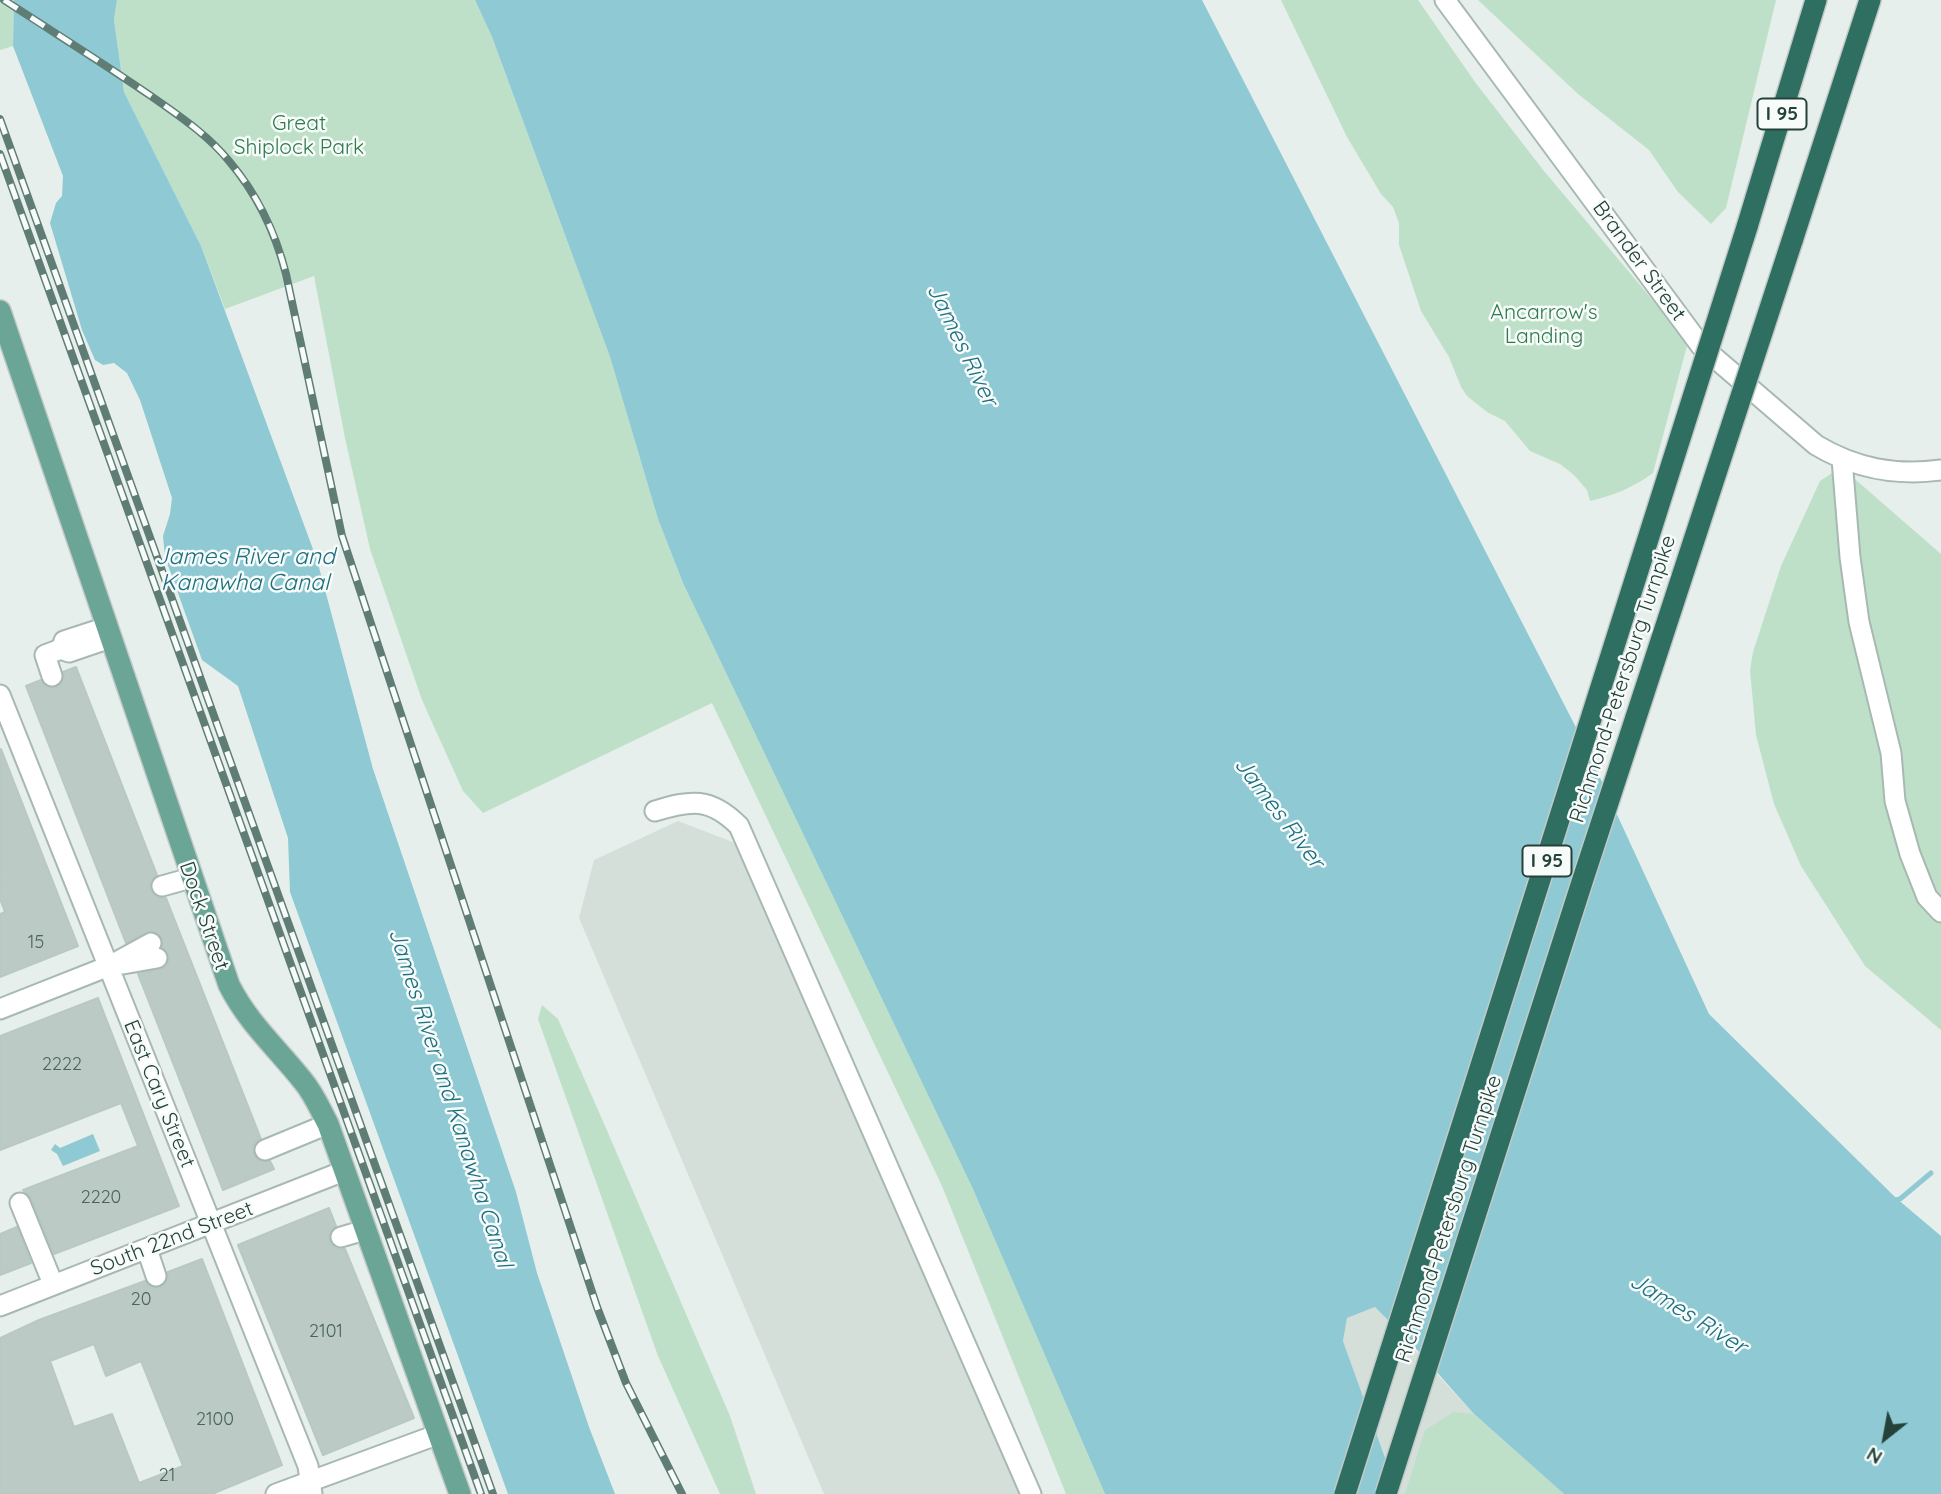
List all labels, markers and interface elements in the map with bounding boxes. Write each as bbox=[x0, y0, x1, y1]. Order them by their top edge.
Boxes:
road number: I 95 bbox=[1758, 98, 1806, 130]
park label: Great Shiplock Park bbox=[234, 111, 364, 161]
street label: Brander Street bbox=[1587, 196, 1691, 326]
water label: James River bbox=[921, 279, 1003, 411]
park label: Ancarrow's Landing bbox=[1490, 300, 1598, 350]
street label: Richmond-Petersburg Turnpike bbox=[1565, 532, 1681, 826]
water label: James River and Kanawha Canal bbox=[155, 543, 335, 597]
water label: James River bbox=[1228, 752, 1330, 874]
road number: I 95 bbox=[1522, 846, 1572, 876]
street label: Dock Street bbox=[174, 858, 234, 974]
water label: James River and Kanawha Canal bbox=[382, 925, 518, 1271]
house number: 15 bbox=[28, 932, 44, 954]
street label: East Cary Street bbox=[118, 1017, 200, 1171]
house number: 2222 bbox=[42, 1054, 82, 1076]
street label: Richmond-Petersburg Turnpike bbox=[1391, 1072, 1507, 1366]
house number: 2220 bbox=[81, 1187, 121, 1209]
street label: South 22nd Street bbox=[87, 1196, 257, 1282]
water label: James River bbox=[1625, 1267, 1751, 1361]
house number: 20 bbox=[131, 1289, 151, 1311]
house number: 2101 bbox=[309, 1321, 343, 1343]
north arrow bbox=[1850, 1403, 1920, 1473]
house number: 2100 bbox=[196, 1409, 234, 1431]
text: N bbox=[1862, 1442, 1886, 1470]
house number: 21 bbox=[159, 1465, 175, 1487]

